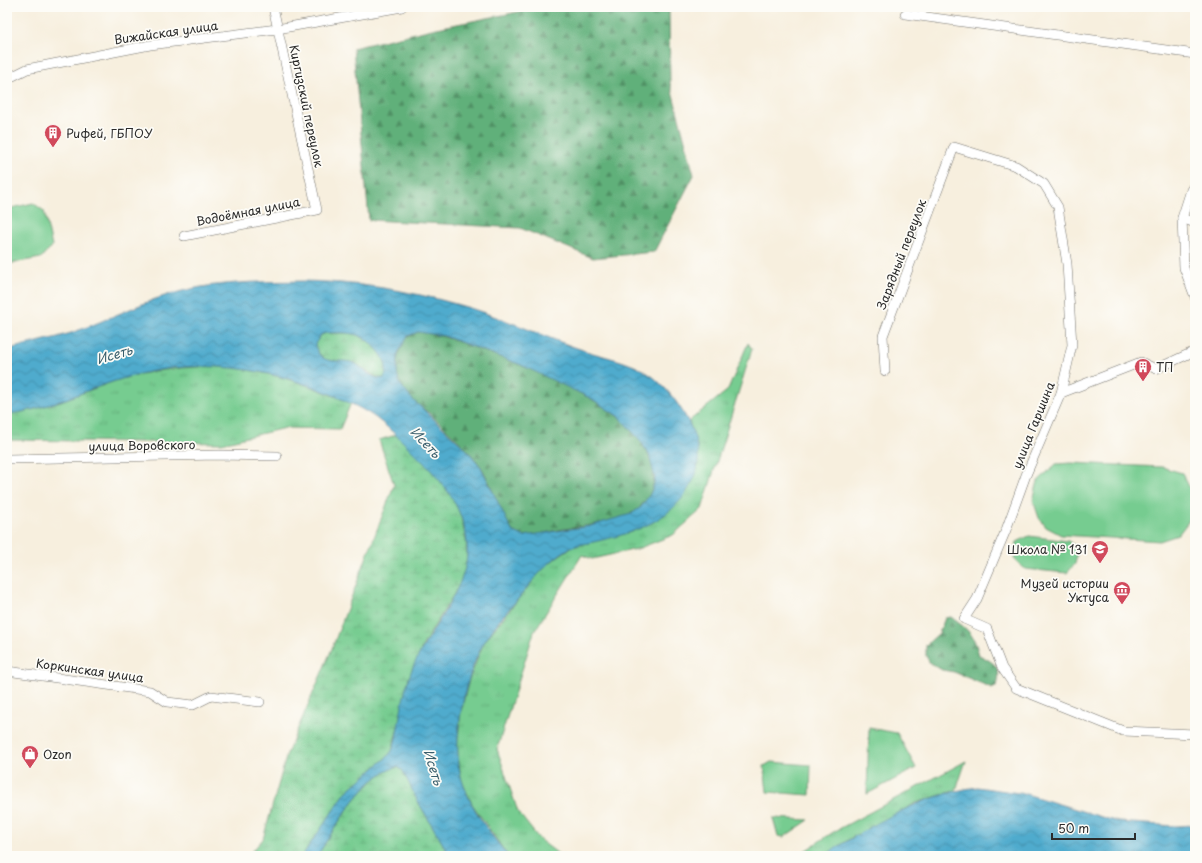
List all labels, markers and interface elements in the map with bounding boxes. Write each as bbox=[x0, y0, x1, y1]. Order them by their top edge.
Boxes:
street label: Вижайская улица bbox=[113, 16, 220, 48]
street label: Киргизский переулок bbox=[285, 43, 329, 170]
building icon: Рифей, ГБПОУ bbox=[43, 123, 63, 148]
place label: Рифей, ГБПОУ bbox=[66, 124, 153, 142]
street label: Водоёмная улица bbox=[195, 192, 302, 230]
street label: Зарядный переулок bbox=[872, 196, 931, 312]
water label: Исеть bbox=[94, 339, 136, 368]
building icon: ТП bbox=[1133, 357, 1153, 382]
place label: ТП bbox=[1156, 358, 1174, 376]
street label: улица Гаршина bbox=[1007, 378, 1059, 471]
water label: Исеть bbox=[407, 422, 446, 463]
street label: улица Воровского bbox=[88, 435, 196, 455]
school or university icon: Школа № 131 bbox=[1090, 539, 1110, 564]
place label: Школа № 131 bbox=[1007, 540, 1087, 558]
place label: Музей истории Уктуса bbox=[1021, 574, 1110, 606]
museum icon: Музей истории Уктуса bbox=[1112, 580, 1132, 605]
street label: Коркинская улица bbox=[35, 654, 145, 687]
shop icon: Ozon bbox=[20, 744, 40, 769]
place label: Ozon bbox=[43, 745, 72, 763]
water label: Исеть bbox=[420, 747, 449, 789]
scale bar bbox=[1052, 815, 1135, 841]
text: 50 m bbox=[1058, 819, 1089, 837]

